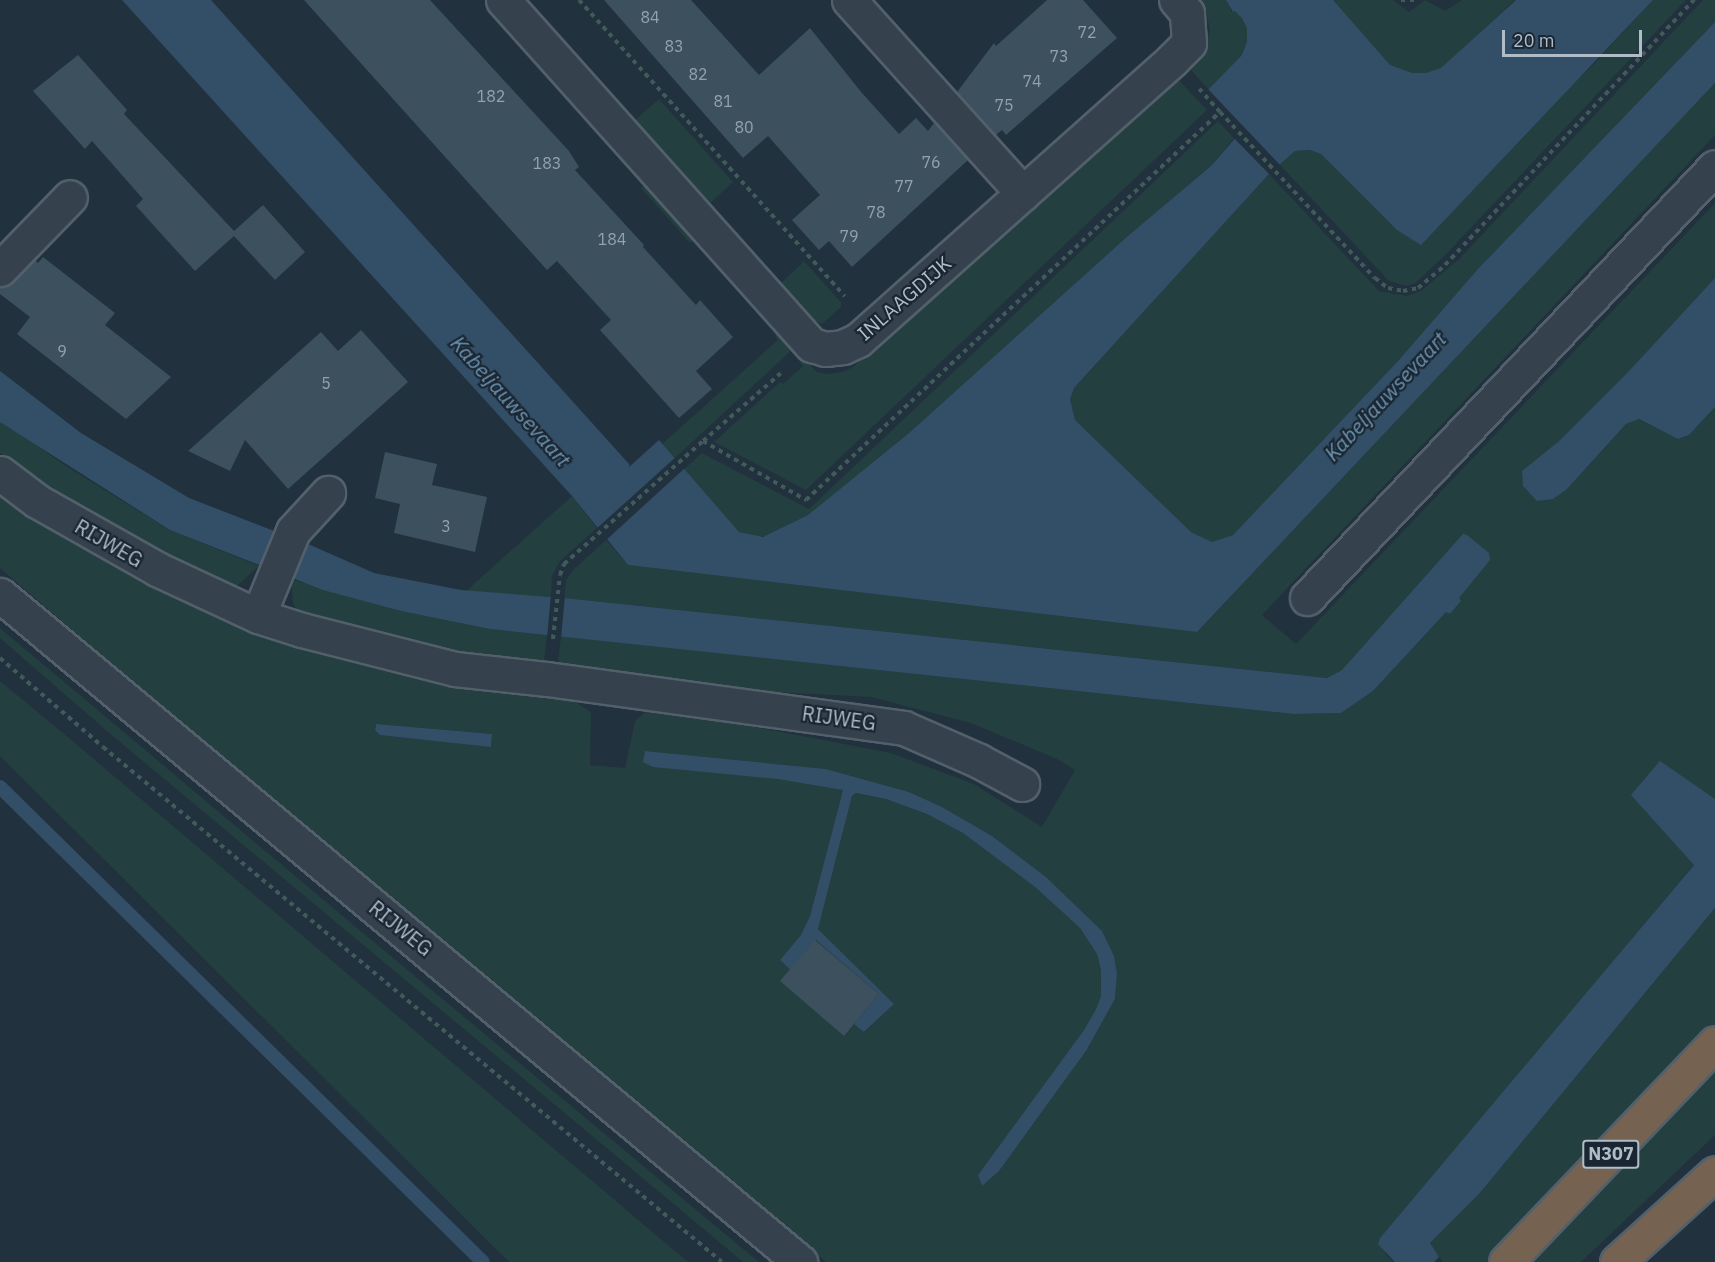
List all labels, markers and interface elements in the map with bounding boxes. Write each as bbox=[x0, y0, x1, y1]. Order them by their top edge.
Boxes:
house number: 84 bbox=[640, 7, 660, 27]
scale bar bbox=[1505, 18, 1644, 56]
house number: 72 bbox=[1077, 22, 1097, 42]
text: 20 m bbox=[1513, 29, 1555, 52]
house number: 83 bbox=[664, 36, 684, 56]
house number: 73 bbox=[1049, 46, 1069, 66]
house number: 82 bbox=[688, 64, 708, 84]
house number: 74 bbox=[1022, 71, 1042, 91]
house number: 182 bbox=[477, 86, 505, 106]
house number: 81 bbox=[713, 91, 733, 111]
house number: 75 bbox=[994, 95, 1014, 115]
house number: 80 bbox=[734, 117, 754, 137]
house number: 76 bbox=[921, 152, 941, 172]
house number: 183 bbox=[533, 153, 561, 173]
house number: 77 bbox=[894, 176, 914, 196]
house number: 78 bbox=[866, 202, 886, 222]
house number: 79 bbox=[839, 226, 859, 246]
house number: 184 bbox=[598, 229, 626, 249]
street label: INLAAGDIJK bbox=[852, 251, 956, 345]
water label: Kabeljauwsevaart bbox=[1319, 326, 1451, 466]
water label: Kabeljauwsevaart bbox=[446, 331, 576, 471]
house number: 9 bbox=[57, 341, 67, 361]
house number: 5 bbox=[321, 373, 331, 393]
street label: RIJWEG bbox=[71, 514, 147, 572]
house number: 3 bbox=[441, 516, 451, 536]
street label: RIJWEG bbox=[801, 701, 877, 735]
street label: RIJWEG bbox=[365, 895, 437, 961]
road number: N307 bbox=[1581, 1139, 1641, 1169]

